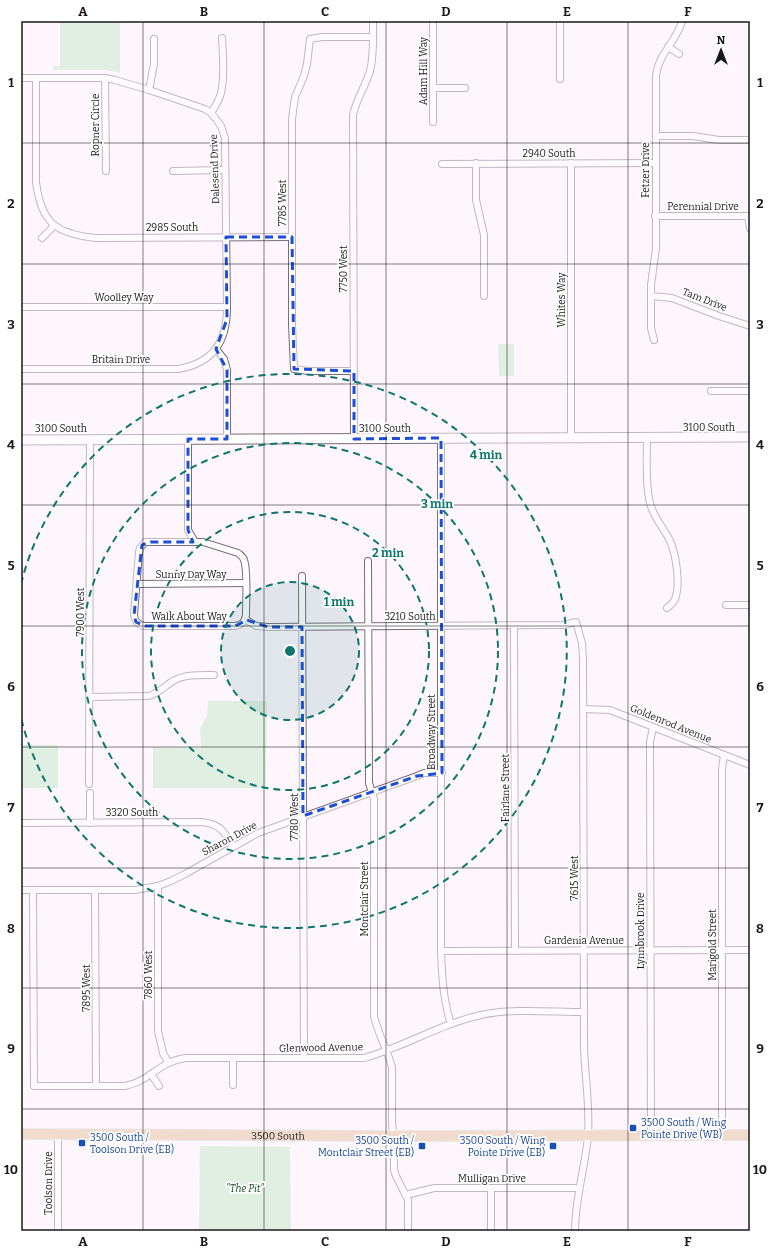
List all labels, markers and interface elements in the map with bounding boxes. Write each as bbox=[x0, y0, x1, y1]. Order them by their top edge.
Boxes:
text: A bbox=[78, 4, 88, 19]
text: B bbox=[200, 4, 208, 19]
text: C bbox=[321, 4, 329, 19]
text: D bbox=[441, 4, 451, 19]
text: E bbox=[563, 4, 571, 19]
text: F bbox=[684, 4, 692, 19]
north arrow bbox=[701, 30, 741, 70]
text: N bbox=[717, 34, 726, 47]
street label: Adam Hill Way bbox=[418, 36, 430, 105]
text: 1 bbox=[8, 75, 14, 90]
text: 1 bbox=[757, 75, 763, 90]
street label: Ropner Circle bbox=[90, 94, 102, 156]
street label: Dalesend Drive bbox=[208, 134, 222, 204]
street label: Fetzer Drive bbox=[640, 142, 652, 198]
street label: 2940 South bbox=[522, 148, 576, 160]
street label: 7785 West bbox=[277, 179, 289, 226]
text: 2 bbox=[7, 196, 15, 211]
text: 2 bbox=[756, 196, 764, 211]
street label: Perennial Drive bbox=[667, 201, 739, 213]
street label: 2985 South bbox=[146, 222, 199, 234]
street label: 7750 West bbox=[338, 245, 350, 293]
street label: Whites Way bbox=[556, 272, 568, 327]
street label: Tam Drive bbox=[681, 286, 729, 314]
street label: Woolley Way bbox=[94, 292, 154, 304]
text: 3 bbox=[7, 317, 15, 332]
text: 3 bbox=[756, 317, 764, 332]
street label: Britain Drive bbox=[92, 354, 150, 366]
street label: 3100 South bbox=[683, 422, 736, 434]
street label: 3100 South bbox=[35, 423, 88, 435]
street label: 3100 South bbox=[359, 423, 412, 435]
text: 4 bbox=[7, 437, 15, 452]
text: 4 bbox=[756, 437, 764, 452]
text: 4 min bbox=[470, 448, 502, 462]
text: 3 min bbox=[421, 497, 453, 511]
text: 2 min bbox=[372, 546, 404, 560]
text: 5 bbox=[7, 558, 15, 573]
text: 5 bbox=[756, 558, 764, 573]
street label: Sunny Day Way bbox=[156, 569, 227, 581]
street label: 7900 West bbox=[75, 587, 87, 636]
text: 1 min bbox=[324, 595, 354, 609]
street label: Walk About Way bbox=[151, 611, 228, 623]
street label: 3210 South bbox=[384, 611, 436, 623]
centre of rings bbox=[283, 644, 297, 658]
text: 6 bbox=[7, 679, 15, 694]
text: 6 bbox=[756, 679, 764, 694]
street label: Broadway Street bbox=[426, 694, 438, 770]
street label: Goldenrod Avenue bbox=[628, 702, 713, 746]
street label: Fairlane Street bbox=[500, 753, 512, 822]
street label: 7780 West bbox=[289, 793, 301, 841]
text: 7 bbox=[8, 800, 15, 815]
text: 7 bbox=[757, 800, 764, 815]
street label: 3320 South bbox=[106, 807, 159, 819]
street label: Sharon Drive bbox=[200, 819, 259, 858]
street label: 7615 West bbox=[569, 855, 581, 901]
street label: Montclair Street bbox=[359, 861, 371, 937]
street label: Lynnbrook Drive bbox=[635, 893, 647, 969]
street label: Marigold Street bbox=[707, 909, 719, 981]
text: 8 bbox=[7, 921, 15, 936]
text: 8 bbox=[756, 921, 764, 936]
street label: Gardenia Avenue bbox=[544, 935, 624, 947]
street label: 7860 West bbox=[143, 950, 155, 999]
street label: 7895 West bbox=[81, 964, 93, 1012]
text: 9 bbox=[7, 1041, 15, 1056]
street label: Glenwood Avenue bbox=[279, 1041, 363, 1055]
text: 9 bbox=[756, 1041, 764, 1056]
place label: 3500 South / Wing Pointe Drive (WB) bbox=[641, 1117, 727, 1141]
marker: 3500 South / Wing Pointe Drive (WB) bbox=[628, 1123, 638, 1133]
street label: 3500 South bbox=[251, 1130, 306, 1143]
place label: 3500 South / Toolson Drive (EB) bbox=[90, 1132, 174, 1156]
place label: 3500 South / Montclair Street (EB) bbox=[318, 1135, 415, 1159]
place label: 3500 South / Wing Pointe Drive (EB) bbox=[460, 1135, 545, 1159]
marker: 3500 South / Toolson Drive (EB) bbox=[77, 1138, 87, 1148]
marker: 3500 South / Montclair Street (EB) bbox=[417, 1141, 427, 1151]
marker: 3500 South / Wing Pointe Drive (EB) bbox=[548, 1141, 558, 1151]
street label: Toolson Drive bbox=[43, 1151, 55, 1215]
text: 10 bbox=[4, 1162, 18, 1177]
text: 10 bbox=[753, 1162, 767, 1177]
street label: Mulligan Drive bbox=[458, 1173, 526, 1185]
park label: "The Pit" bbox=[226, 1183, 264, 1195]
text: A bbox=[78, 1234, 88, 1249]
text: B bbox=[200, 1234, 208, 1249]
text: C bbox=[321, 1234, 329, 1249]
text: D bbox=[441, 1234, 451, 1249]
text: E bbox=[563, 1234, 571, 1249]
text: F bbox=[684, 1234, 692, 1249]

